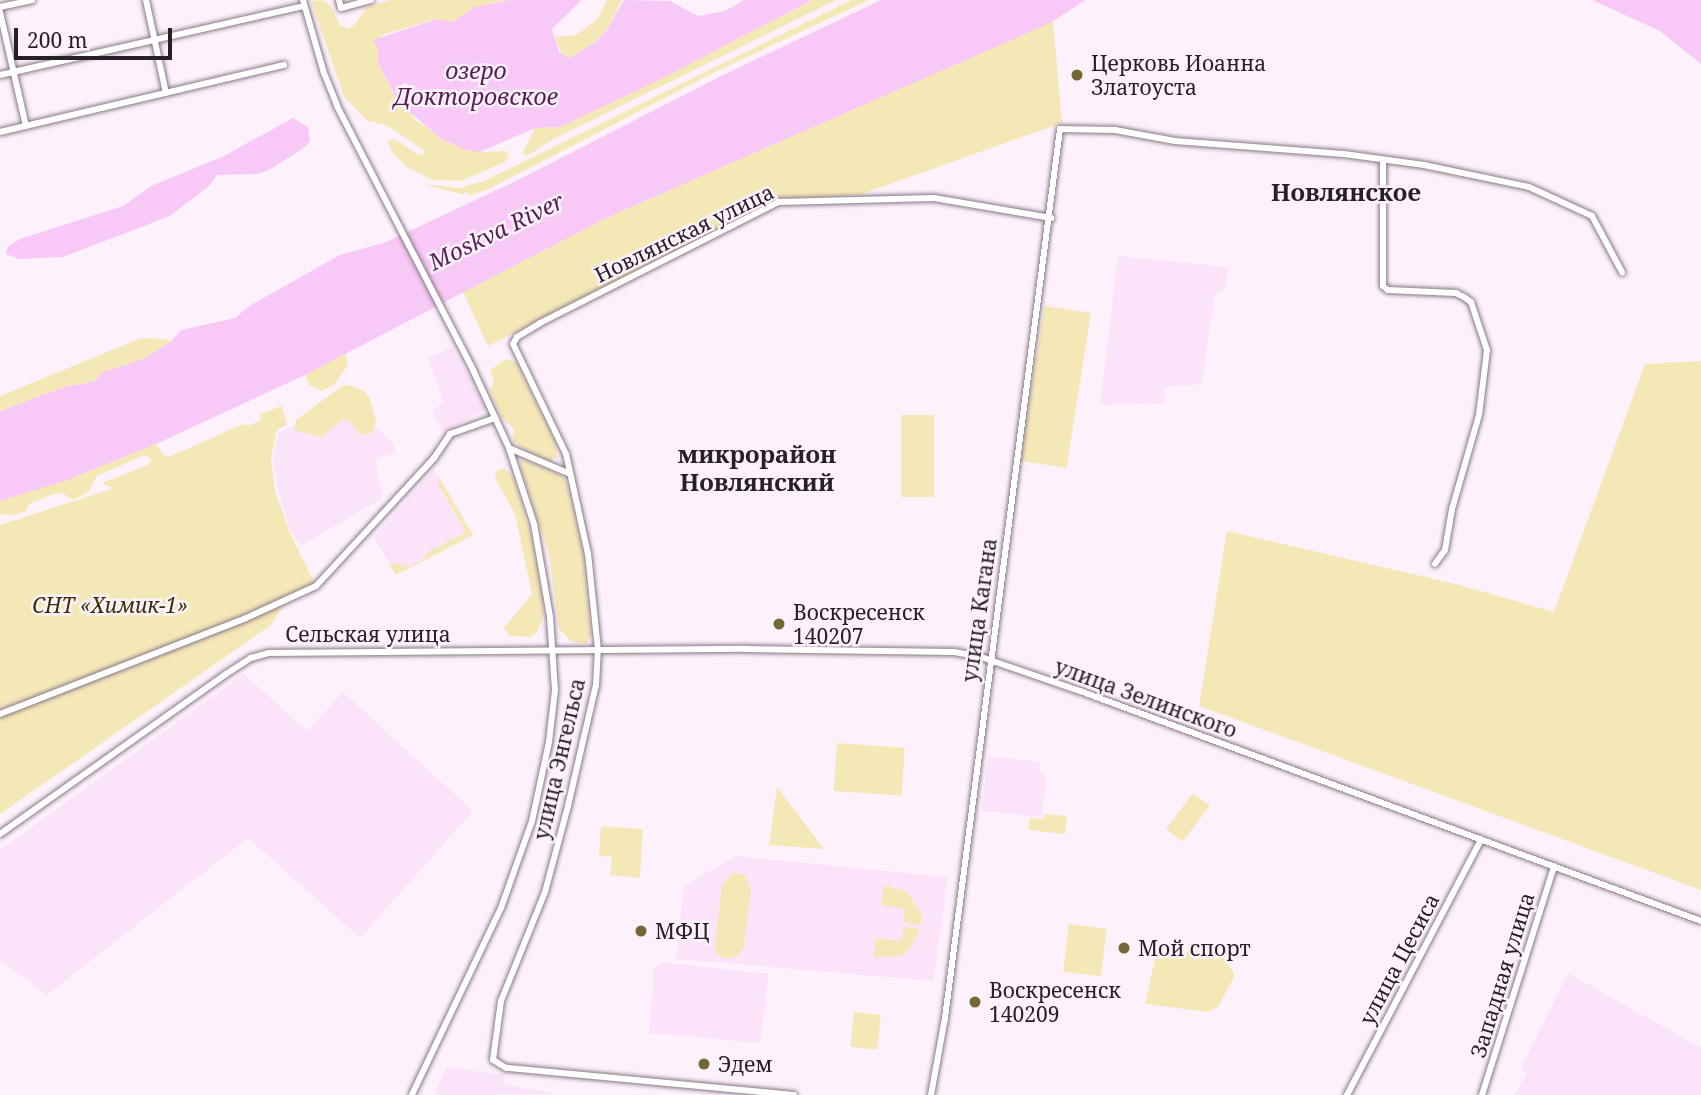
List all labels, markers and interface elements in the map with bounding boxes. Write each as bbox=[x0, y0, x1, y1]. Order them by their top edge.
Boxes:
scale bar bbox=[18, 14, 175, 58]
text: 200 m bbox=[27, 26, 88, 54]
place label: Церковь Иоанна Златоуста bbox=[1091, 50, 1266, 100]
water label: озеро Докторовское bbox=[394, 56, 558, 110]
marker: Церковь Иоанна Златоуста bbox=[1069, 67, 1085, 83]
district label: Новлянское bbox=[1271, 178, 1421, 206]
street label: Новлянская улица bbox=[590, 179, 778, 287]
water label: Moskva River bbox=[424, 186, 568, 276]
district label: микрорайон Новлянский bbox=[678, 440, 836, 496]
street label: улица Кагана bbox=[956, 536, 1002, 684]
park label: СНТ «Химик-1» bbox=[32, 592, 188, 618]
place label: Воскресенск 140207 bbox=[793, 599, 925, 649]
marker: Воскресенск 140207 bbox=[771, 616, 787, 632]
street label: Сельская улица bbox=[285, 621, 451, 647]
street label: улица Зелинского bbox=[1051, 653, 1241, 743]
street label: улица Энгельса bbox=[528, 676, 590, 842]
street label: улица Цесиса bbox=[1354, 889, 1444, 1029]
street label: Западная улица bbox=[1465, 889, 1539, 1061]
place label: МФЦ bbox=[655, 918, 710, 944]
marker: МФЦ bbox=[633, 923, 649, 939]
place label: Мой спорт bbox=[1138, 935, 1251, 961]
marker: Мой спорт bbox=[1116, 940, 1132, 956]
place label: Воскресенск 140209 bbox=[989, 977, 1121, 1027]
marker: Воскресенск 140209 bbox=[967, 994, 983, 1010]
place label: Эдем bbox=[718, 1051, 773, 1077]
marker: Эдем bbox=[696, 1056, 712, 1072]

